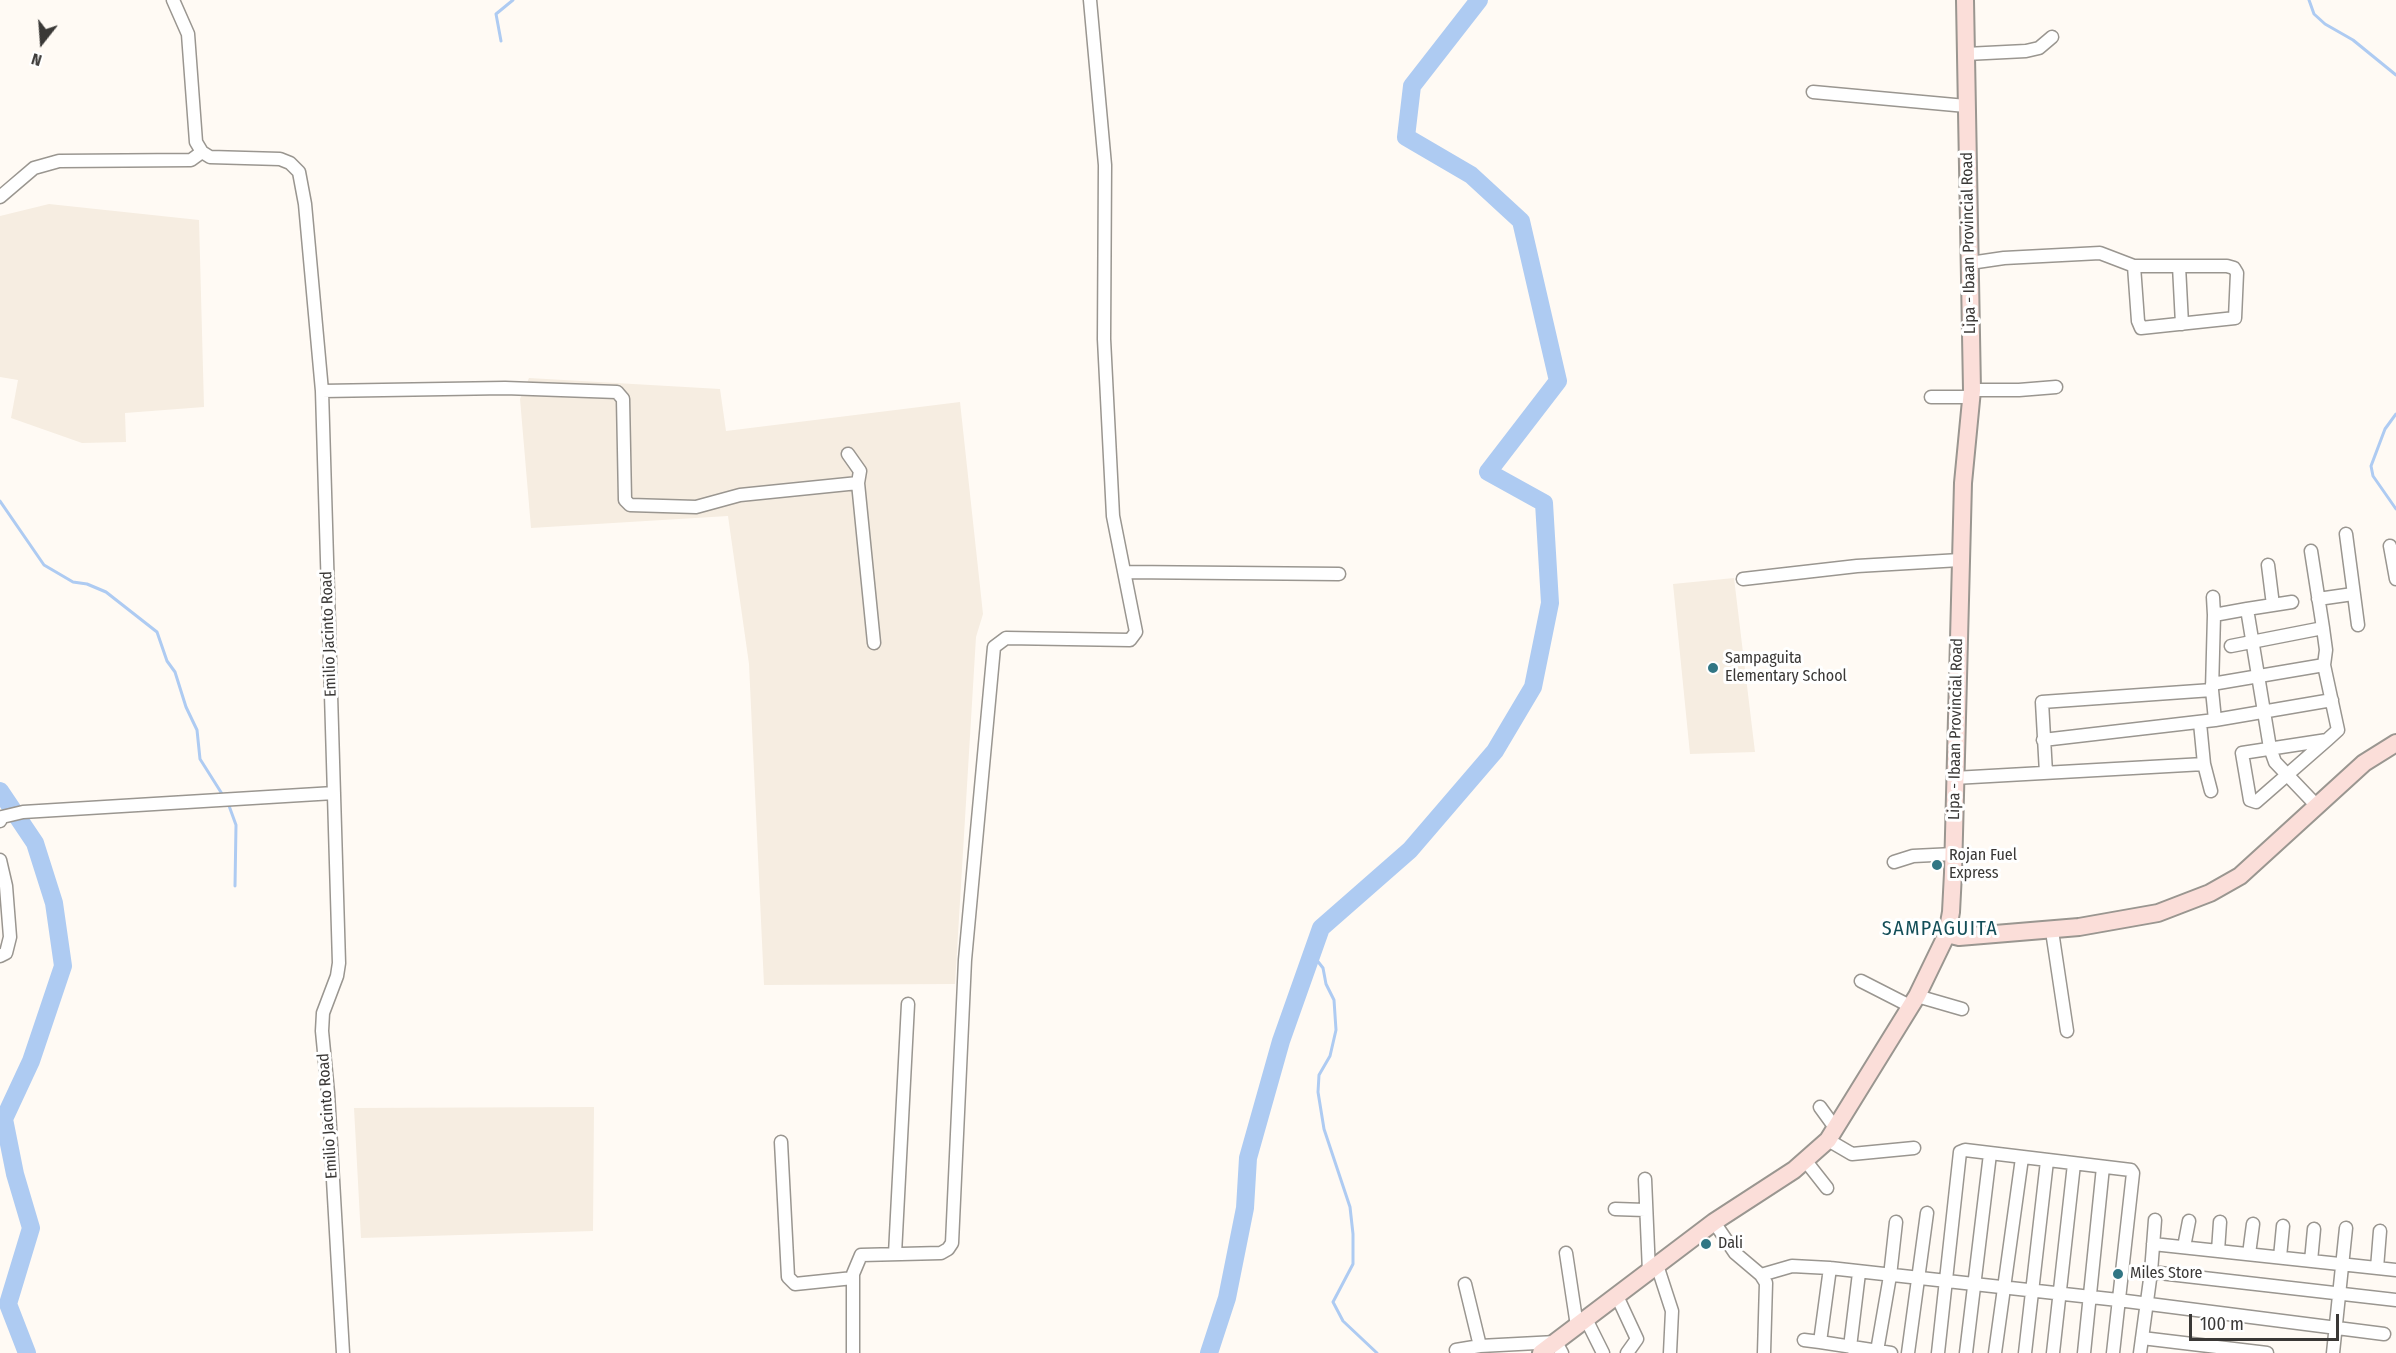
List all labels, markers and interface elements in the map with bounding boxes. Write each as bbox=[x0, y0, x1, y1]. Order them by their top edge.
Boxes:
north arrow bbox=[12, 12, 72, 72]
text: N bbox=[29, 49, 44, 70]
street label: Lipa - Ibaan Provincial Road bbox=[1958, 152, 1980, 334]
street label: Emilio Jacinto Road bbox=[317, 571, 341, 697]
street label: Lipa - Ibaan Provincial Road bbox=[1945, 638, 1967, 820]
place label: Sampaguita Elementary School bbox=[1725, 649, 1847, 687]
marker: Sampaguita Elementary School bbox=[1706, 661, 1720, 675]
place label: Rojan Fuel Express bbox=[1949, 846, 2017, 884]
marker: Rojan Fuel Express bbox=[1930, 858, 1944, 872]
district label: SAMPAGUITA bbox=[1882, 917, 1998, 941]
street label: Emilio Jacinto Road bbox=[314, 1052, 342, 1180]
place label: Dali bbox=[1718, 1234, 1743, 1254]
marker: Dali bbox=[1699, 1237, 1713, 1251]
place label: Miles Store bbox=[2130, 1264, 2202, 1284]
marker: Miles Store bbox=[2111, 1267, 2125, 1281]
scale bar bbox=[2192, 1302, 2342, 1340]
text: 100 m bbox=[2200, 1313, 2244, 1335]

